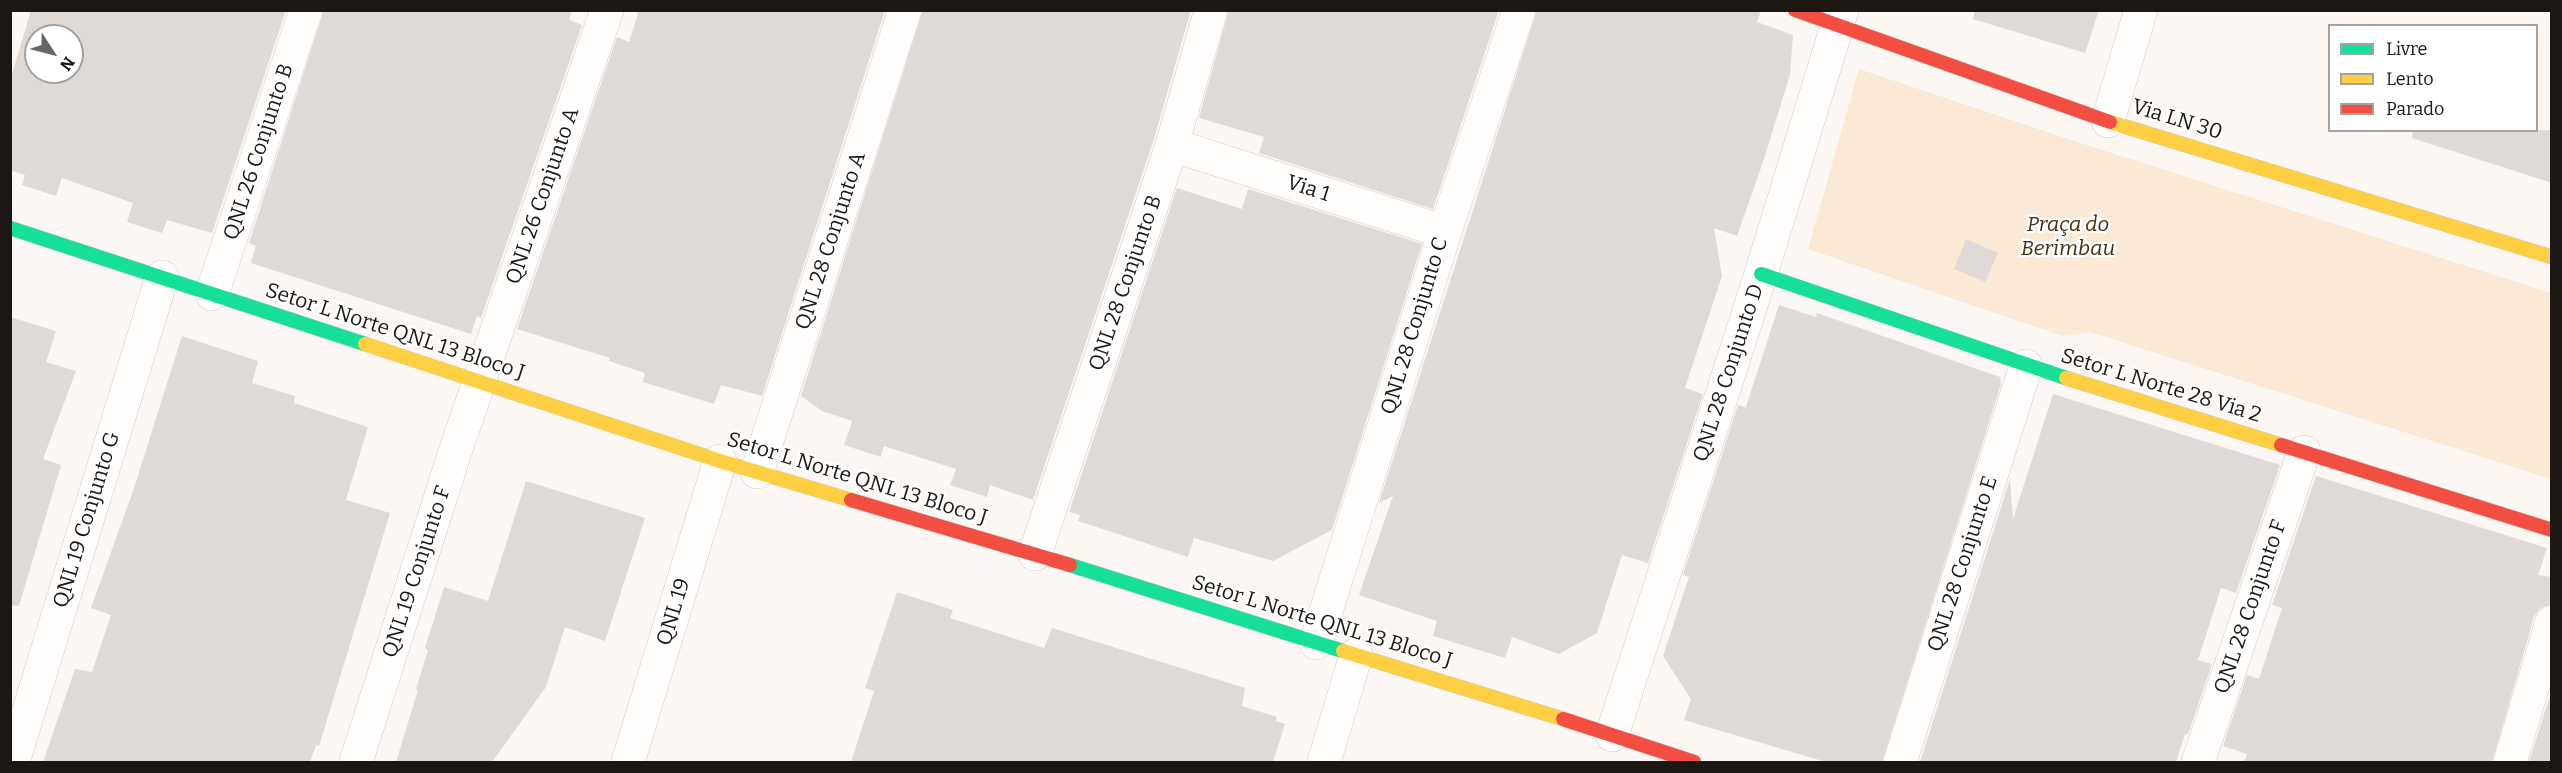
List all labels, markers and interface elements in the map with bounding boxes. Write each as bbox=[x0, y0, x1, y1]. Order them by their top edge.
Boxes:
north arrow bbox=[24, 24, 84, 84]
legend bbox=[2328, 24, 2538, 132]
text: Livre bbox=[2386, 38, 2427, 60]
text: N bbox=[56, 53, 79, 74]
street label: QNL 26 Conjunto B bbox=[219, 61, 299, 243]
text: Lento bbox=[2386, 68, 2434, 90]
street label: Via LN 30 bbox=[2129, 94, 2225, 146]
text: Parado bbox=[2386, 98, 2444, 120]
street label: QNL 26 Conjunto A bbox=[501, 104, 585, 288]
street label: QNL 28 Conjunto A bbox=[790, 149, 872, 333]
street label: Via 1 bbox=[1283, 170, 1333, 208]
street label: QNL 28 Conjunto B bbox=[1084, 192, 1168, 374]
park label: Praça do Berimbau bbox=[2021, 212, 2115, 262]
street label: QNL 28 Conjunto C bbox=[1376, 234, 1454, 418]
street label: Setor L Norte QNL 13 Bloco J bbox=[262, 278, 528, 386]
street label: QNL 28 Conjunto D bbox=[1688, 281, 1770, 465]
street label: Setor L Norte 28 Via 2 bbox=[2058, 344, 2264, 428]
street label: Setor L Norte QNL 13 Bloco J bbox=[724, 427, 990, 531]
street label: QNL 19 Conjunto G bbox=[48, 429, 126, 611]
street label: QNL 28 Conjunto E bbox=[1923, 473, 2003, 655]
street label: QNL 19 Conjunto F bbox=[377, 483, 457, 661]
street label: QNL 28 Conjunto F bbox=[2209, 517, 2293, 697]
street label: Setor L Norte QNL 13 Bloco J bbox=[1189, 570, 1455, 674]
street label: QNL 19 bbox=[652, 575, 696, 649]

